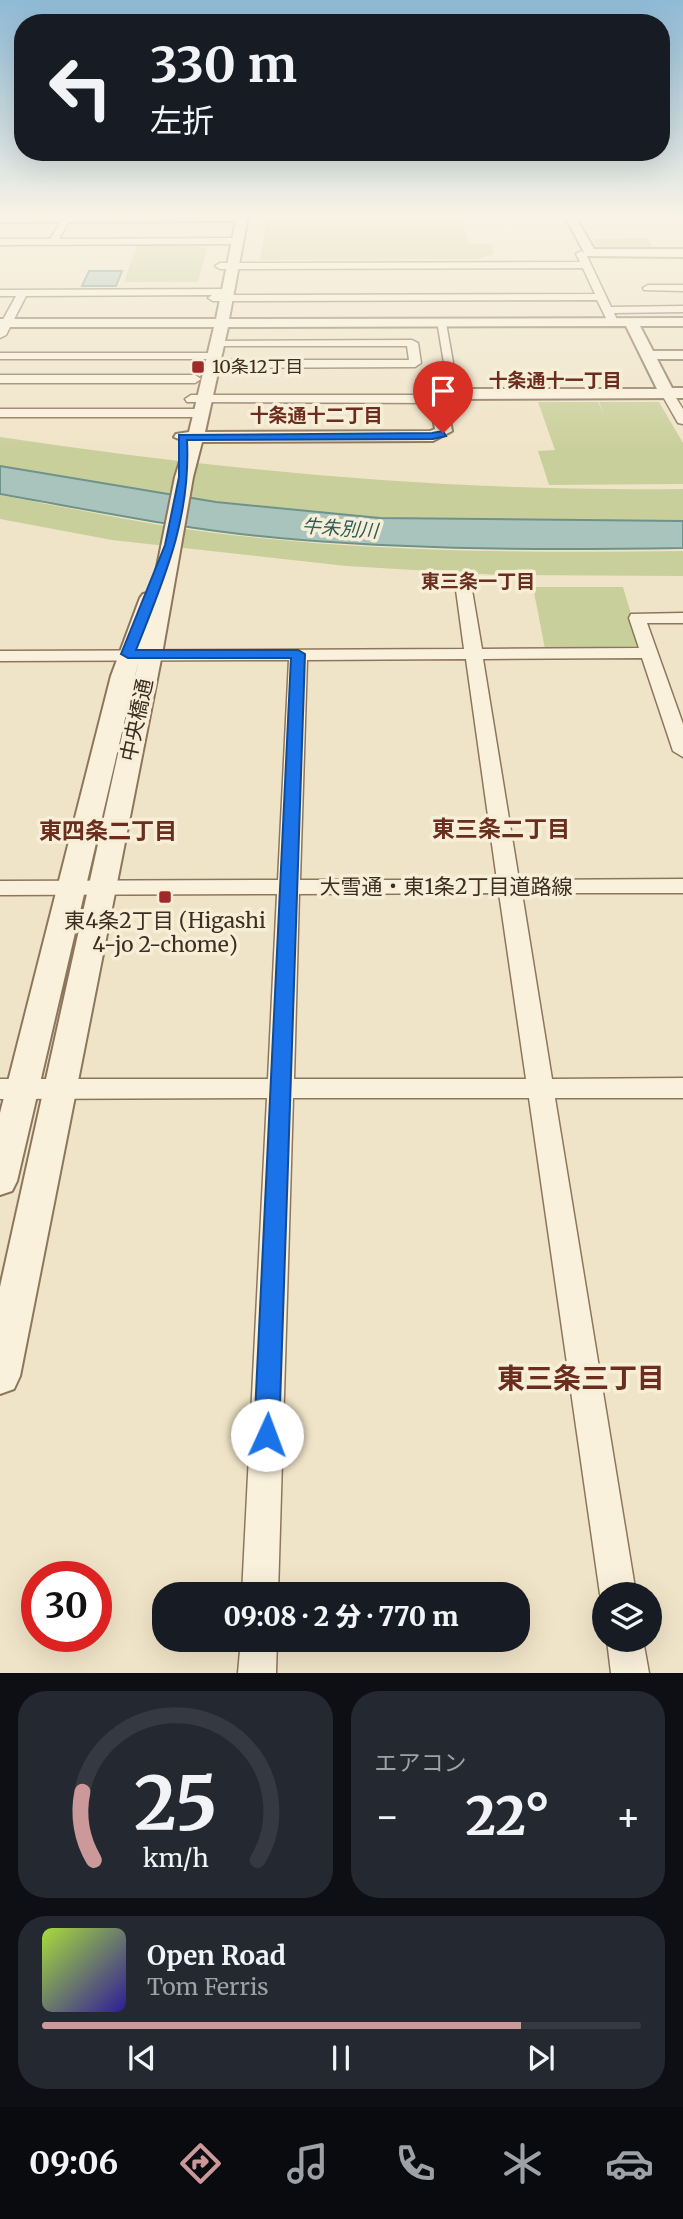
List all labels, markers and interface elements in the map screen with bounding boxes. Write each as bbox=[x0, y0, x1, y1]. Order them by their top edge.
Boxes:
text: 330 m bbox=[150, 34, 297, 95]
icon: left bbox=[35, 42, 126, 133]
text: 左折 bbox=[150, 101, 214, 141]
place label: 10条12丁目 bbox=[212, 355, 304, 378]
marker: 10条12丁目 bbox=[190, 359, 206, 375]
pin bbox=[413, 361, 473, 433]
district label: 十条通十一丁目 bbox=[488, 368, 622, 392]
icon: arrive bbox=[424, 372, 462, 410]
district label: 十条通十二丁目 bbox=[249, 403, 383, 427]
water label: 牛朱別川 bbox=[301, 513, 381, 543]
district label: 東三条一丁目 bbox=[421, 569, 535, 593]
street label: 中央橋通 bbox=[115, 676, 158, 764]
district label: 東三条二丁目 bbox=[432, 814, 570, 843]
district label: 東四条二丁目 bbox=[39, 816, 177, 845]
street label: 大雪通・東1条2丁目道路線 bbox=[320, 873, 573, 900]
marker: 東4条2丁目 (Higashi 4-jo 2-chome) bbox=[157, 889, 173, 905]
place label: 東4条2丁目 (Higashi 4-jo 2-chome) bbox=[64, 907, 266, 958]
district label: 東三条三丁目 bbox=[497, 1360, 665, 1396]
position arrow bbox=[230, 1398, 304, 1472]
speed limit sign: 30 bbox=[21, 1561, 112, 1652]
map controls bbox=[592, 1582, 662, 1652]
button: layers bbox=[592, 1582, 662, 1652]
text: 09:08 · 2 分 · 770 m bbox=[223, 1600, 459, 1633]
text: エアコン bbox=[375, 1748, 467, 1777]
text: 25 bbox=[133, 1759, 217, 1851]
text: 22° bbox=[465, 1784, 550, 1849]
text: − bbox=[375, 1793, 400, 1840]
text: + bbox=[616, 1793, 641, 1840]
text: km/h bbox=[142, 1842, 208, 1874]
text: Open Road bbox=[147, 1939, 286, 1972]
text: Tom Ferris bbox=[147, 1972, 269, 2001]
icon: previous bbox=[123, 2039, 161, 2077]
icon: pause bbox=[322, 2039, 360, 2077]
icon: next bbox=[522, 2039, 560, 2077]
icon: directions bbox=[176, 2139, 225, 2188]
icon: music bbox=[283, 2139, 332, 2188]
icon: phone bbox=[391, 2139, 440, 2188]
icon: climate bbox=[498, 2139, 547, 2188]
icon: car bbox=[605, 2139, 654, 2188]
text: 09:06 bbox=[29, 2143, 118, 2183]

